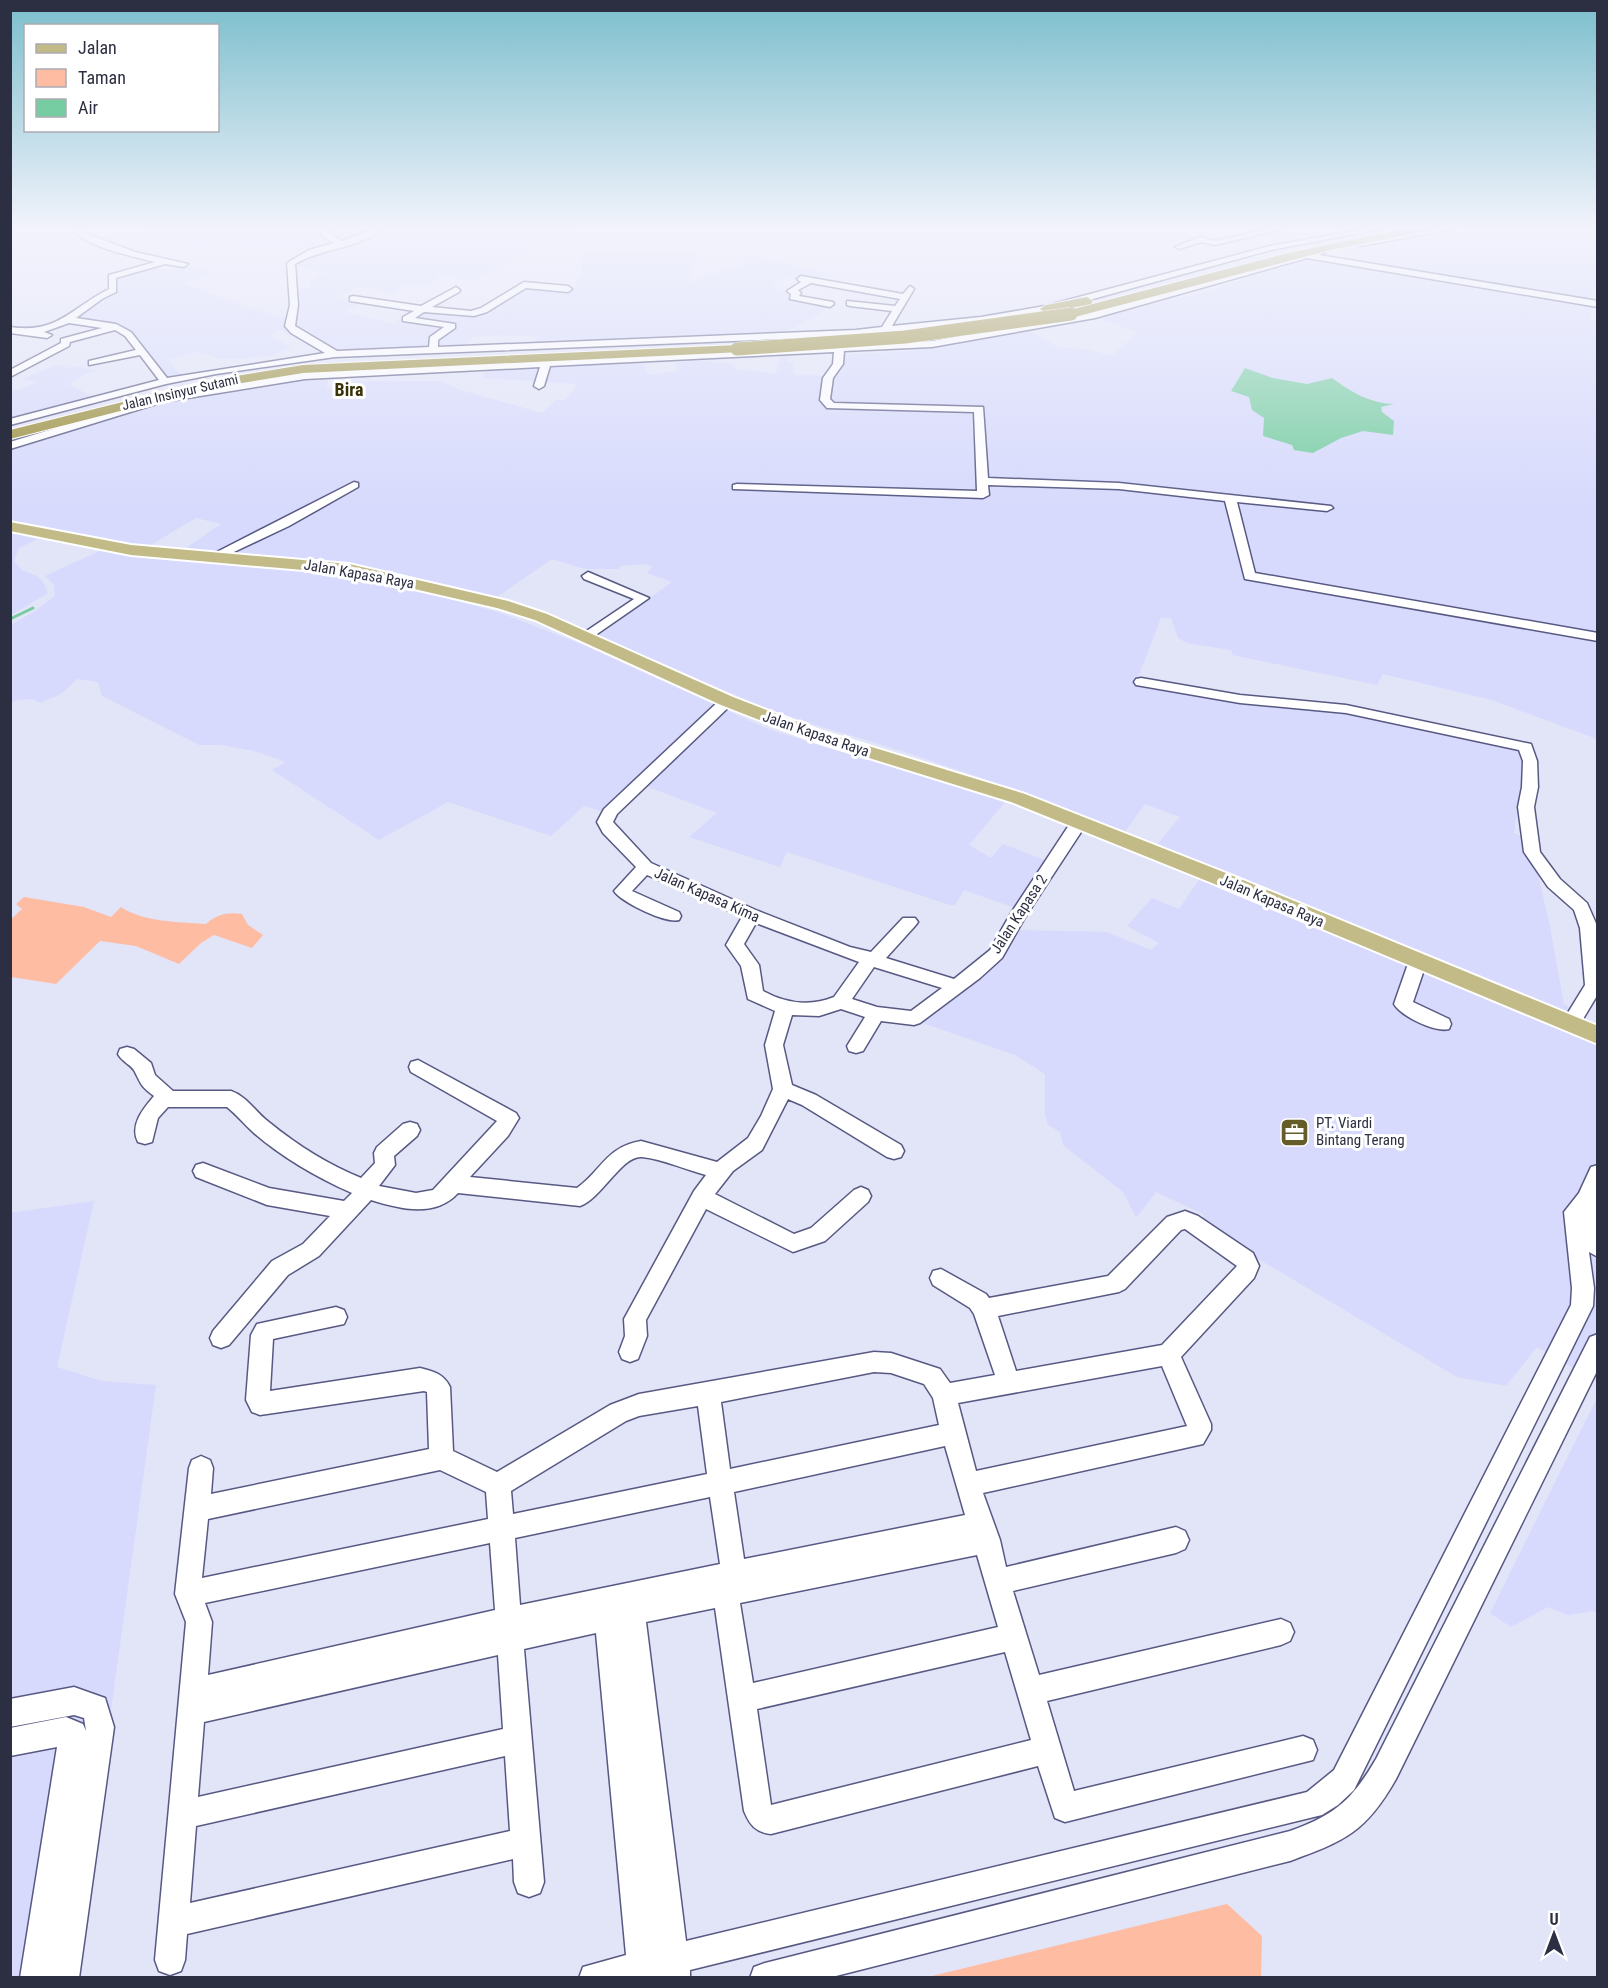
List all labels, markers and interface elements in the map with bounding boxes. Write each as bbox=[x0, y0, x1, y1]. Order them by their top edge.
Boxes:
legend bbox=[24, 24, 219, 132]
text: Jalan bbox=[78, 37, 117, 58]
text: Taman bbox=[78, 67, 126, 88]
text: Air bbox=[78, 97, 99, 118]
street label: Jalan Insinyur Sutami bbox=[120, 371, 240, 413]
district label: Bira bbox=[335, 379, 363, 400]
street label: Jalan Kapasa Raya bbox=[303, 555, 415, 593]
street label: Jalan Kapasa Raya bbox=[760, 707, 872, 761]
street label: Jalan Kapasa Kima bbox=[652, 864, 762, 926]
street label: Jalan Kapasa 2 bbox=[987, 871, 1051, 957]
street label: Jalan Kapasa Raya bbox=[1217, 871, 1327, 931]
place label: PT. Viardi Bintang Terang bbox=[1316, 1114, 1405, 1149]
office icon: PT. Viardi Bintang Terang bbox=[1279, 1116, 1311, 1148]
north arrow bbox=[1524, 1904, 1584, 1964]
text: U bbox=[1549, 1910, 1559, 1929]

